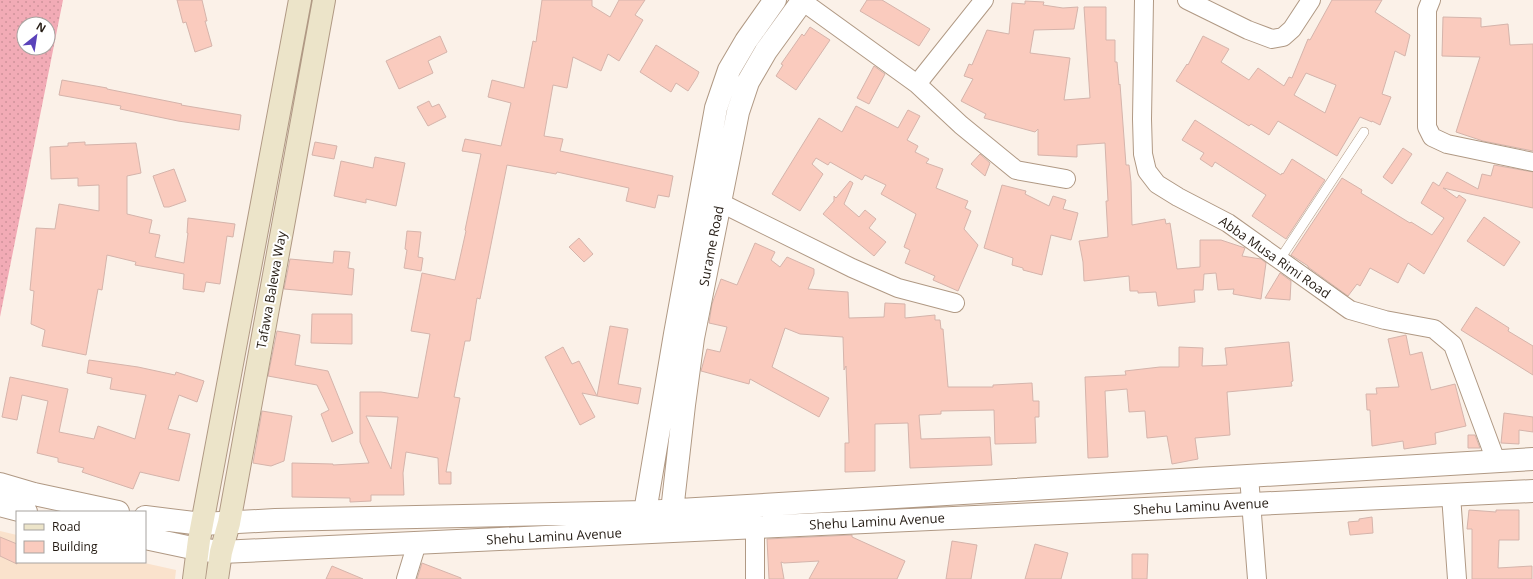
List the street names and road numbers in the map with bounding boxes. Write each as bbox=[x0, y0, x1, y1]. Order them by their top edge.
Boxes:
street label: Surame Road bbox=[694, 204, 728, 288]
street label: Abba Musa Rimi Road bbox=[1216, 212, 1334, 302]
street label: Tafawa Balewa Way bbox=[252, 229, 290, 350]
street label: Shehu Laminu Avenue bbox=[1133, 493, 1269, 519]
street label: Shehu Laminu Avenue bbox=[809, 508, 945, 534]
street label: Shehu Laminu Avenue bbox=[486, 523, 622, 549]

